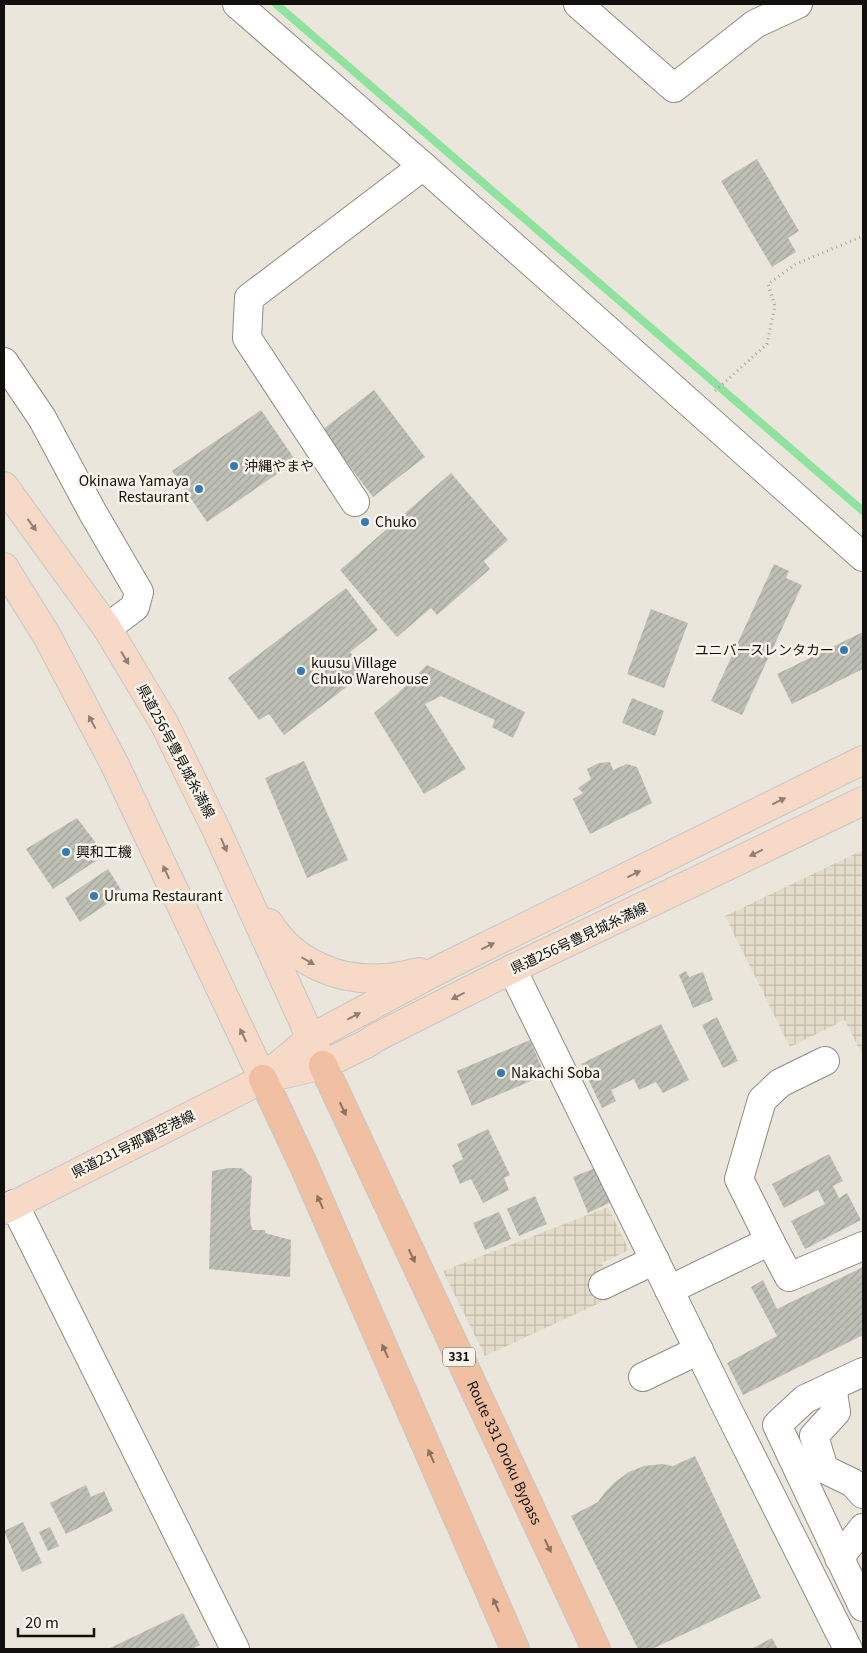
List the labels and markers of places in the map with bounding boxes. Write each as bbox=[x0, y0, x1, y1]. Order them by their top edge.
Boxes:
place label: 沖縄やまや bbox=[244, 455, 314, 475]
marker: 沖縄やまや bbox=[228, 460, 240, 472]
place label: Okinawa Yamaya Restaurant bbox=[79, 470, 190, 506]
marker: Okinawa Yamaya Restaurant bbox=[193, 483, 205, 495]
place label: Chuko bbox=[375, 511, 417, 531]
marker: Chuko bbox=[359, 516, 371, 528]
place label: ユニバースレンタカー bbox=[695, 639, 834, 659]
marker: ユニバースレンタカー bbox=[838, 644, 850, 656]
place label: kuusu Village Chuko Warehouse bbox=[311, 652, 429, 688]
marker: kuusu Village Chuko Warehouse bbox=[295, 665, 307, 677]
place label: 興和工機 bbox=[76, 841, 132, 861]
marker: 興和工機 bbox=[60, 846, 72, 858]
place label: Uruma Restaurant bbox=[104, 885, 223, 905]
marker: Uruma Restaurant bbox=[88, 890, 100, 902]
place label: Nakachi Soba bbox=[511, 1062, 600, 1082]
marker: Nakachi Soba bbox=[495, 1067, 507, 1079]

